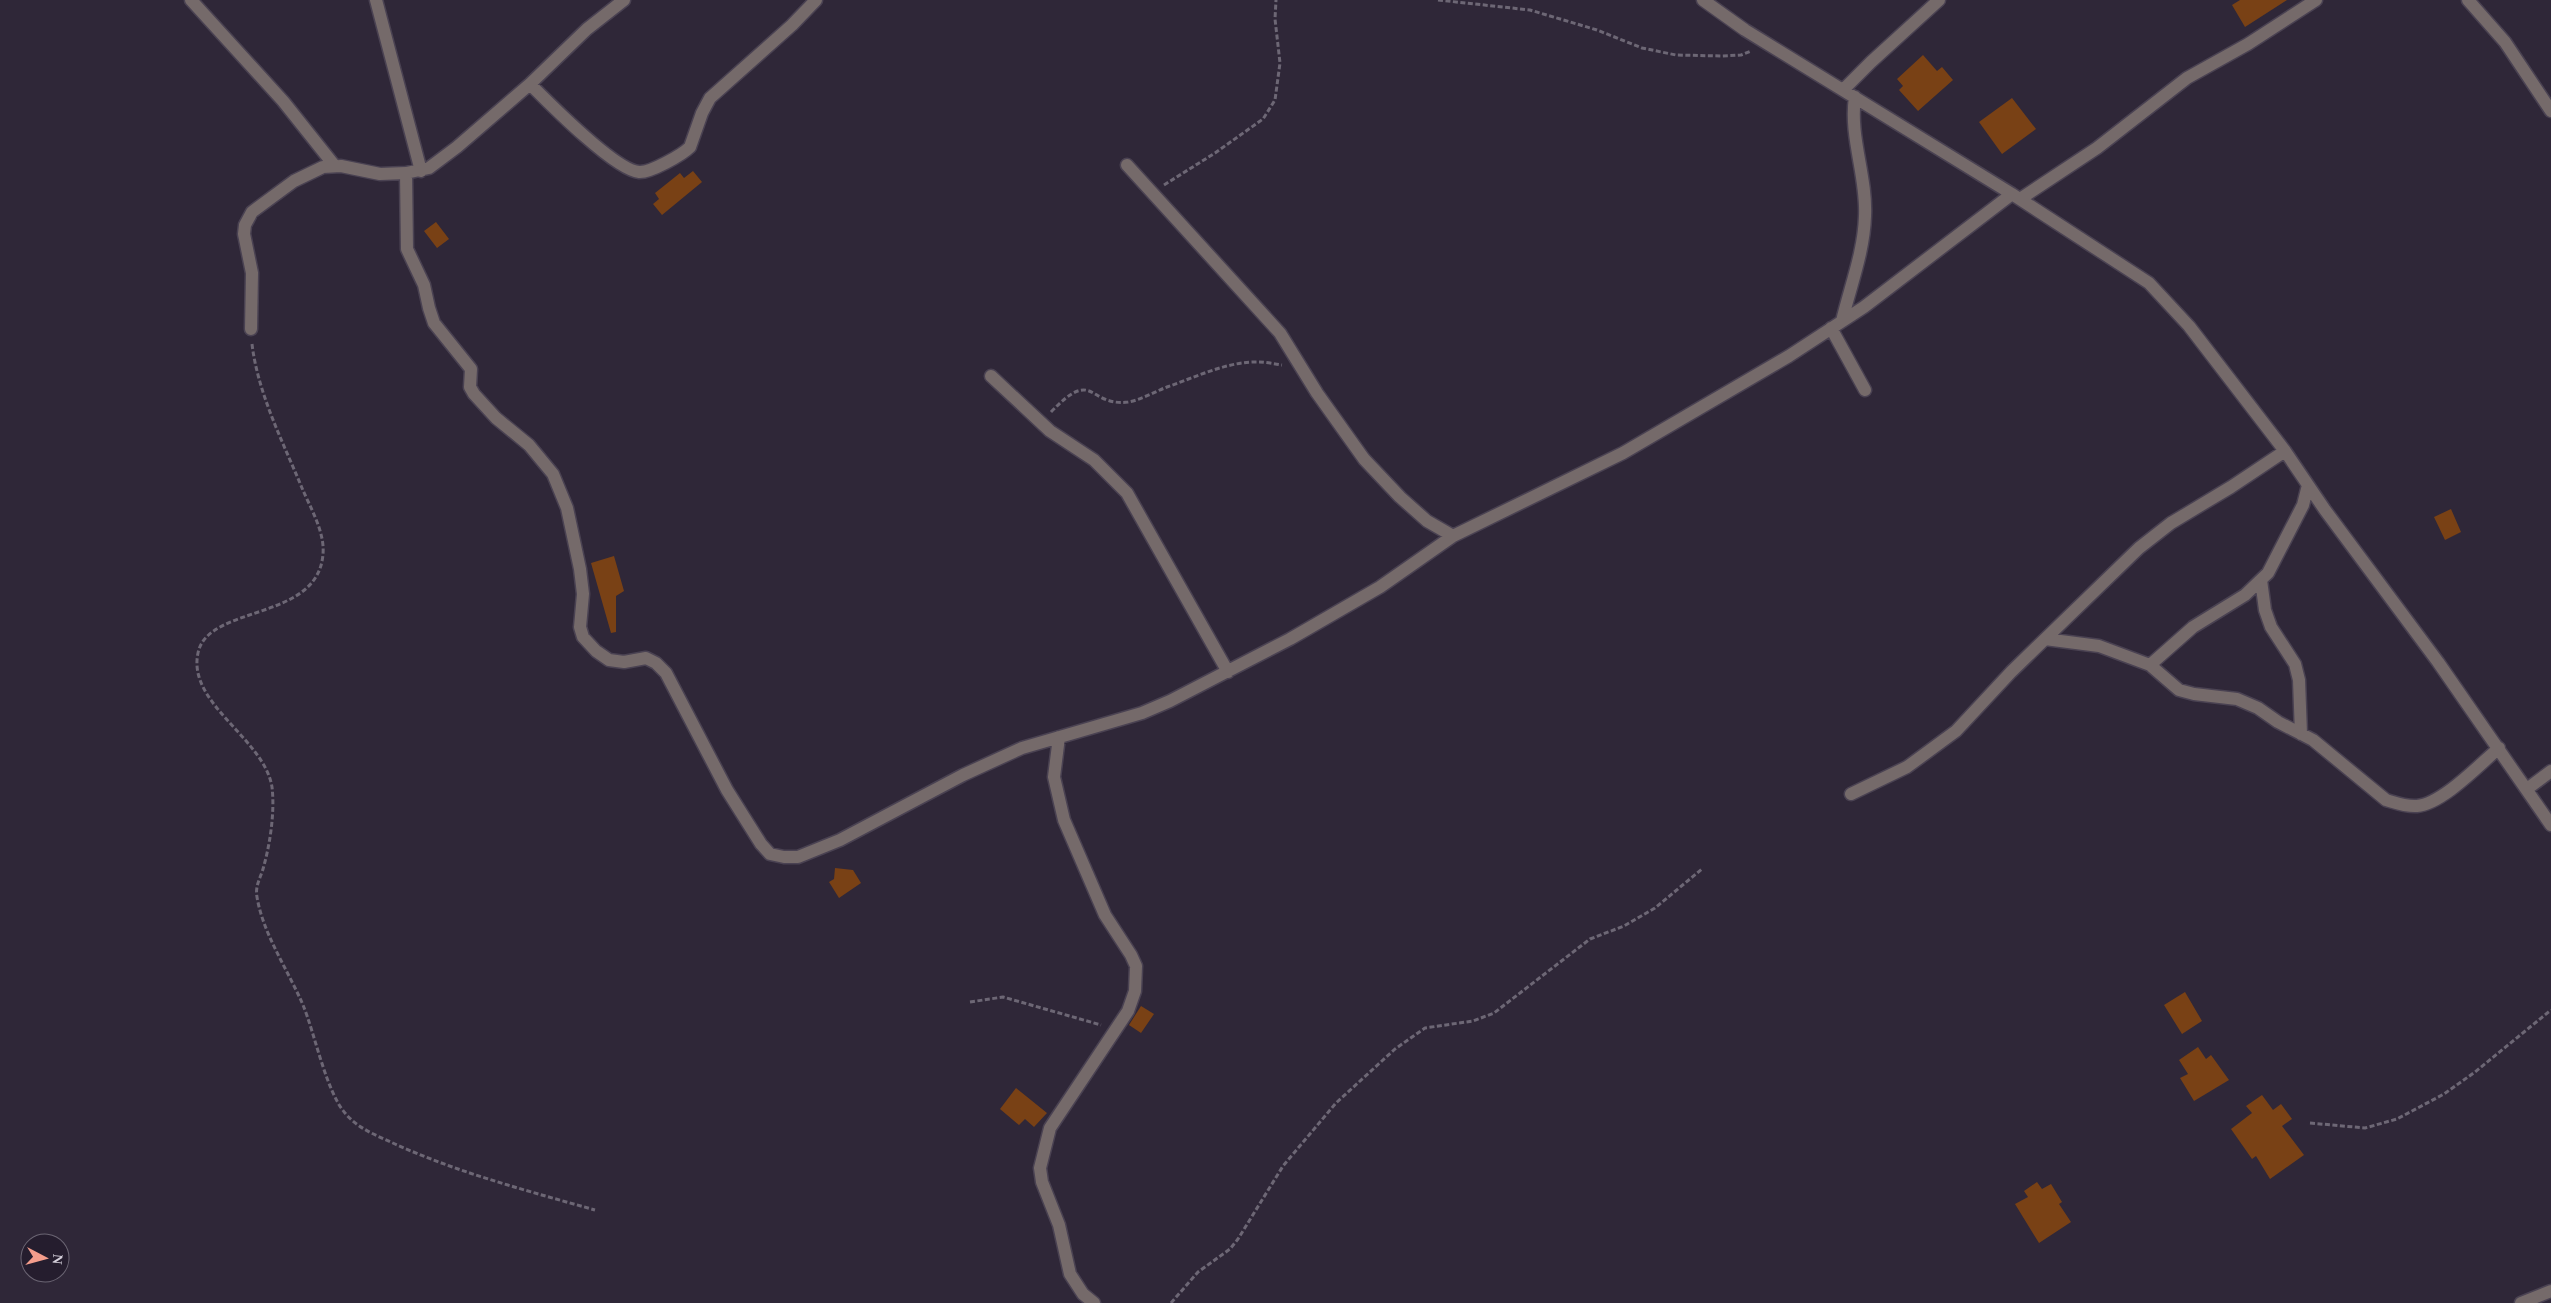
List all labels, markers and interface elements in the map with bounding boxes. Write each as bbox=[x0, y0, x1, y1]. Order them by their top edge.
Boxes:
north arrow bbox=[20, 1233, 70, 1283]
text: N bbox=[49, 1253, 65, 1265]

